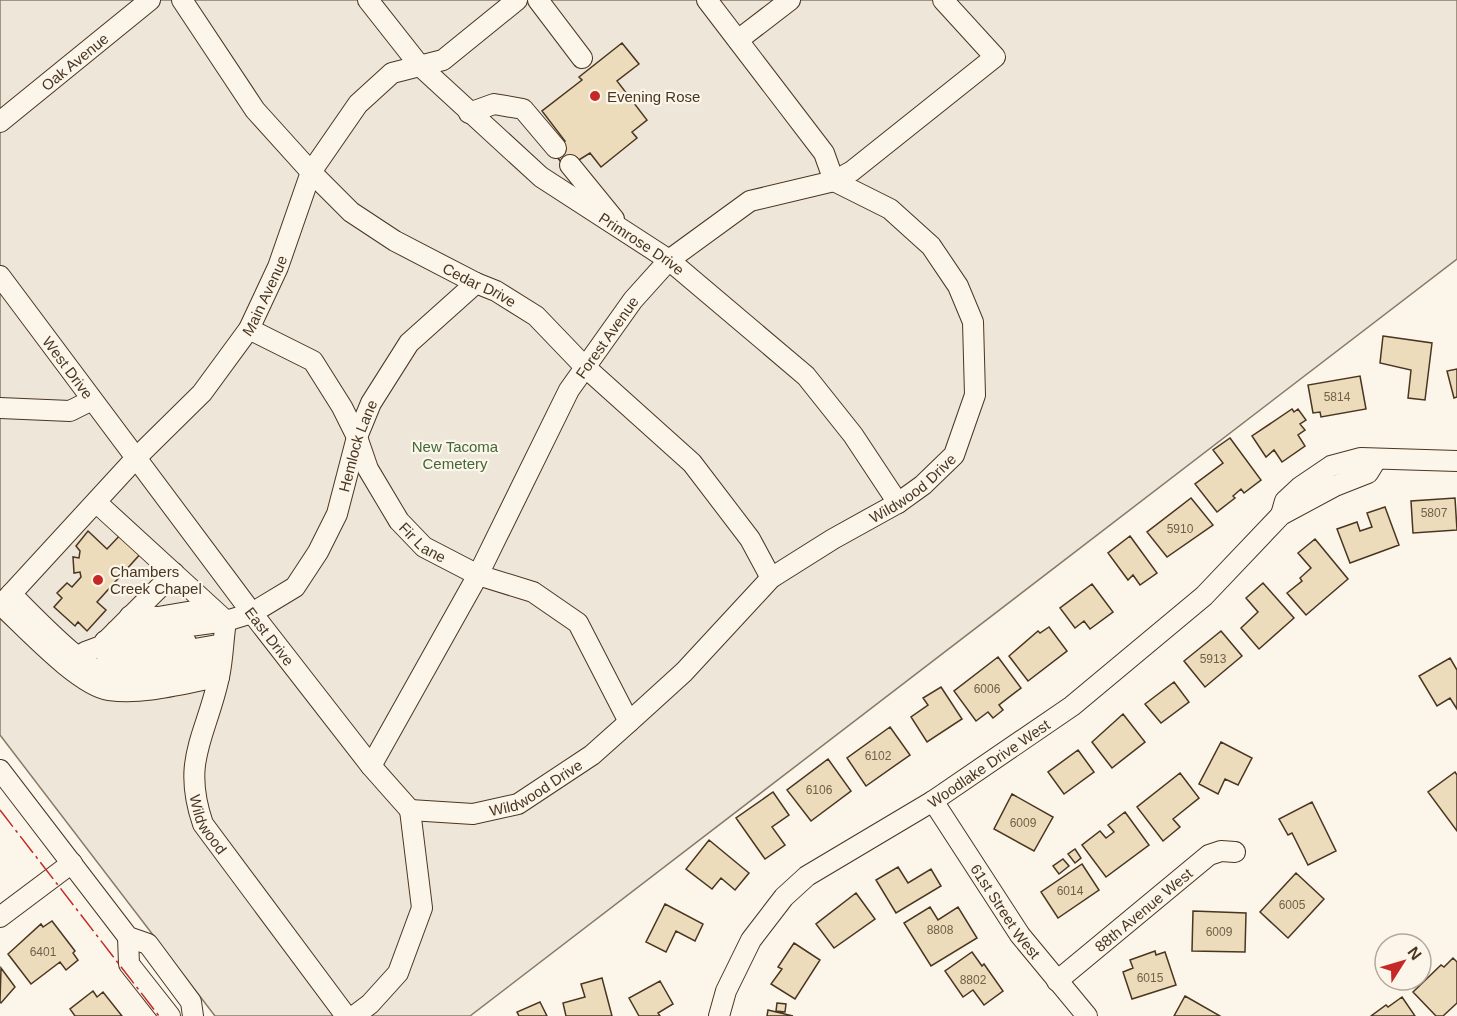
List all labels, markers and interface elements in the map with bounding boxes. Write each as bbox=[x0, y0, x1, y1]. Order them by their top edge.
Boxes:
street label: Oak Avenue bbox=[38, 29, 111, 94]
place label: Evening Rose bbox=[607, 88, 700, 105]
marker: Evening Rose bbox=[588, 89, 602, 103]
street label: Primrose Drive bbox=[596, 209, 688, 278]
street label: Main Avenue bbox=[238, 253, 290, 339]
street label: Cedar Drive bbox=[440, 259, 520, 310]
street label: Forest Avenue bbox=[572, 293, 641, 381]
street label: West Drive bbox=[40, 333, 97, 402]
house number: 5814 bbox=[1324, 390, 1351, 404]
street label: Hemlock Lane bbox=[335, 397, 380, 494]
park label: New Tacoma Cemetery bbox=[412, 438, 499, 472]
street label: Wildwood Drive bbox=[866, 450, 959, 526]
house number: 5807 bbox=[1421, 506, 1448, 520]
street label: Fir Lane bbox=[396, 518, 449, 565]
house number: 5910 bbox=[1167, 522, 1194, 536]
place label: Chambers Creek Chapel bbox=[110, 563, 202, 597]
marker: Chambers Creek Chapel bbox=[91, 573, 105, 587]
street label: East Drive bbox=[242, 604, 298, 669]
house number: 5913 bbox=[1200, 652, 1227, 666]
house number: 6006 bbox=[974, 682, 1001, 696]
street label: Woodlake Drive West bbox=[924, 715, 1053, 811]
house number: 6102 bbox=[865, 749, 892, 763]
street label: Wildwood Drive bbox=[487, 756, 585, 819]
house number: 6106 bbox=[806, 783, 833, 797]
street label: Wildwood bbox=[187, 793, 231, 857]
house number: 6009 bbox=[1010, 816, 1037, 830]
street label: 61st Street West bbox=[968, 861, 1045, 962]
street label: 88th Avenue West bbox=[1091, 864, 1196, 955]
house number: 6014 bbox=[1057, 884, 1084, 898]
house number: 6005 bbox=[1279, 898, 1306, 912]
house number: 8808 bbox=[927, 923, 954, 937]
house number: 6009 bbox=[1206, 925, 1233, 939]
north arrow bbox=[1373, 932, 1433, 992]
text: N bbox=[1404, 944, 1425, 963]
house number: 6401 bbox=[30, 945, 57, 959]
house number: 6015 bbox=[1137, 971, 1164, 985]
house number: 8802 bbox=[960, 973, 987, 987]

